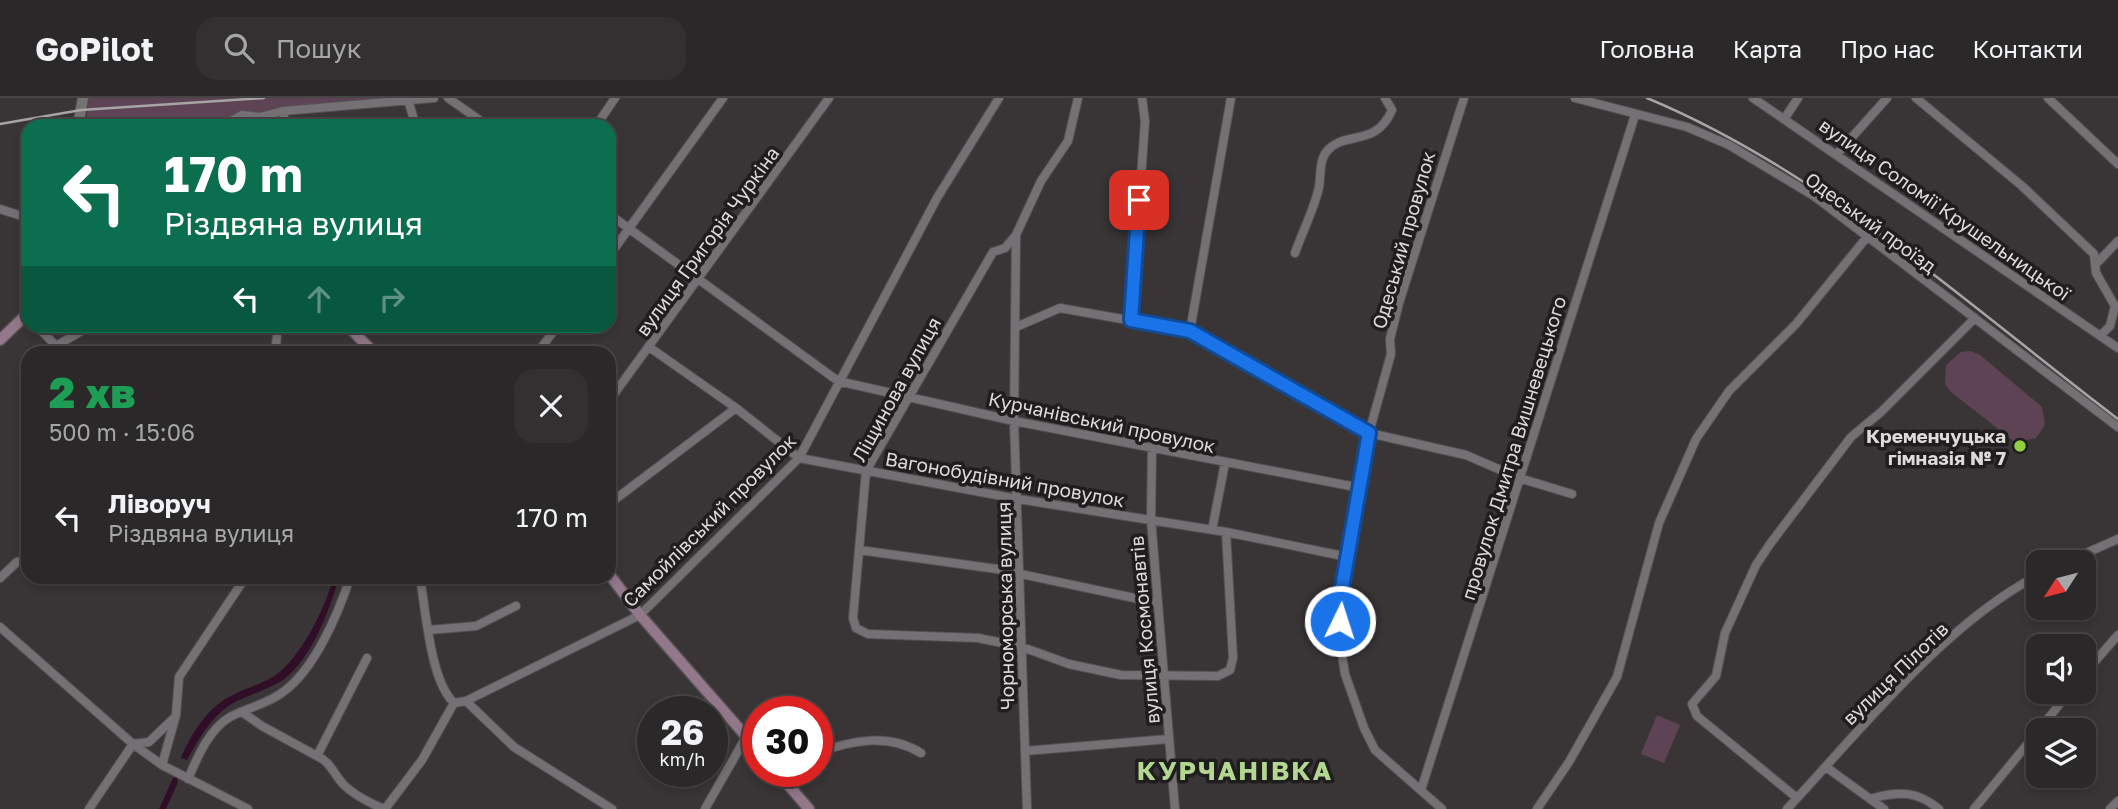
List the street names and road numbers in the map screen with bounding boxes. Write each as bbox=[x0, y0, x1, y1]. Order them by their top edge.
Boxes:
street label: вулиця Соломії Крушельницької bbox=[1815, 113, 2076, 305]
street label: вулиця Григорія Чуркіна bbox=[631, 142, 783, 340]
street label: Одеський провулок bbox=[1367, 148, 1439, 331]
street label: Одеський проїзд bbox=[1801, 167, 1941, 278]
street label: провулок Дмитра Вишневецького bbox=[1456, 293, 1570, 603]
street label: Ліщинова вулиця bbox=[847, 313, 945, 465]
street label: Курчанівський провулок bbox=[986, 387, 1218, 457]
street label: Самойлівський провулок bbox=[618, 429, 800, 611]
street label: Вагонобудівний провулок bbox=[883, 447, 1127, 511]
street label: Чорноморська вулиця bbox=[992, 502, 1018, 710]
street label: вулиця Космонавтів bbox=[1124, 535, 1164, 725]
street label: вулиця Пілотів bbox=[1837, 617, 1953, 729]

